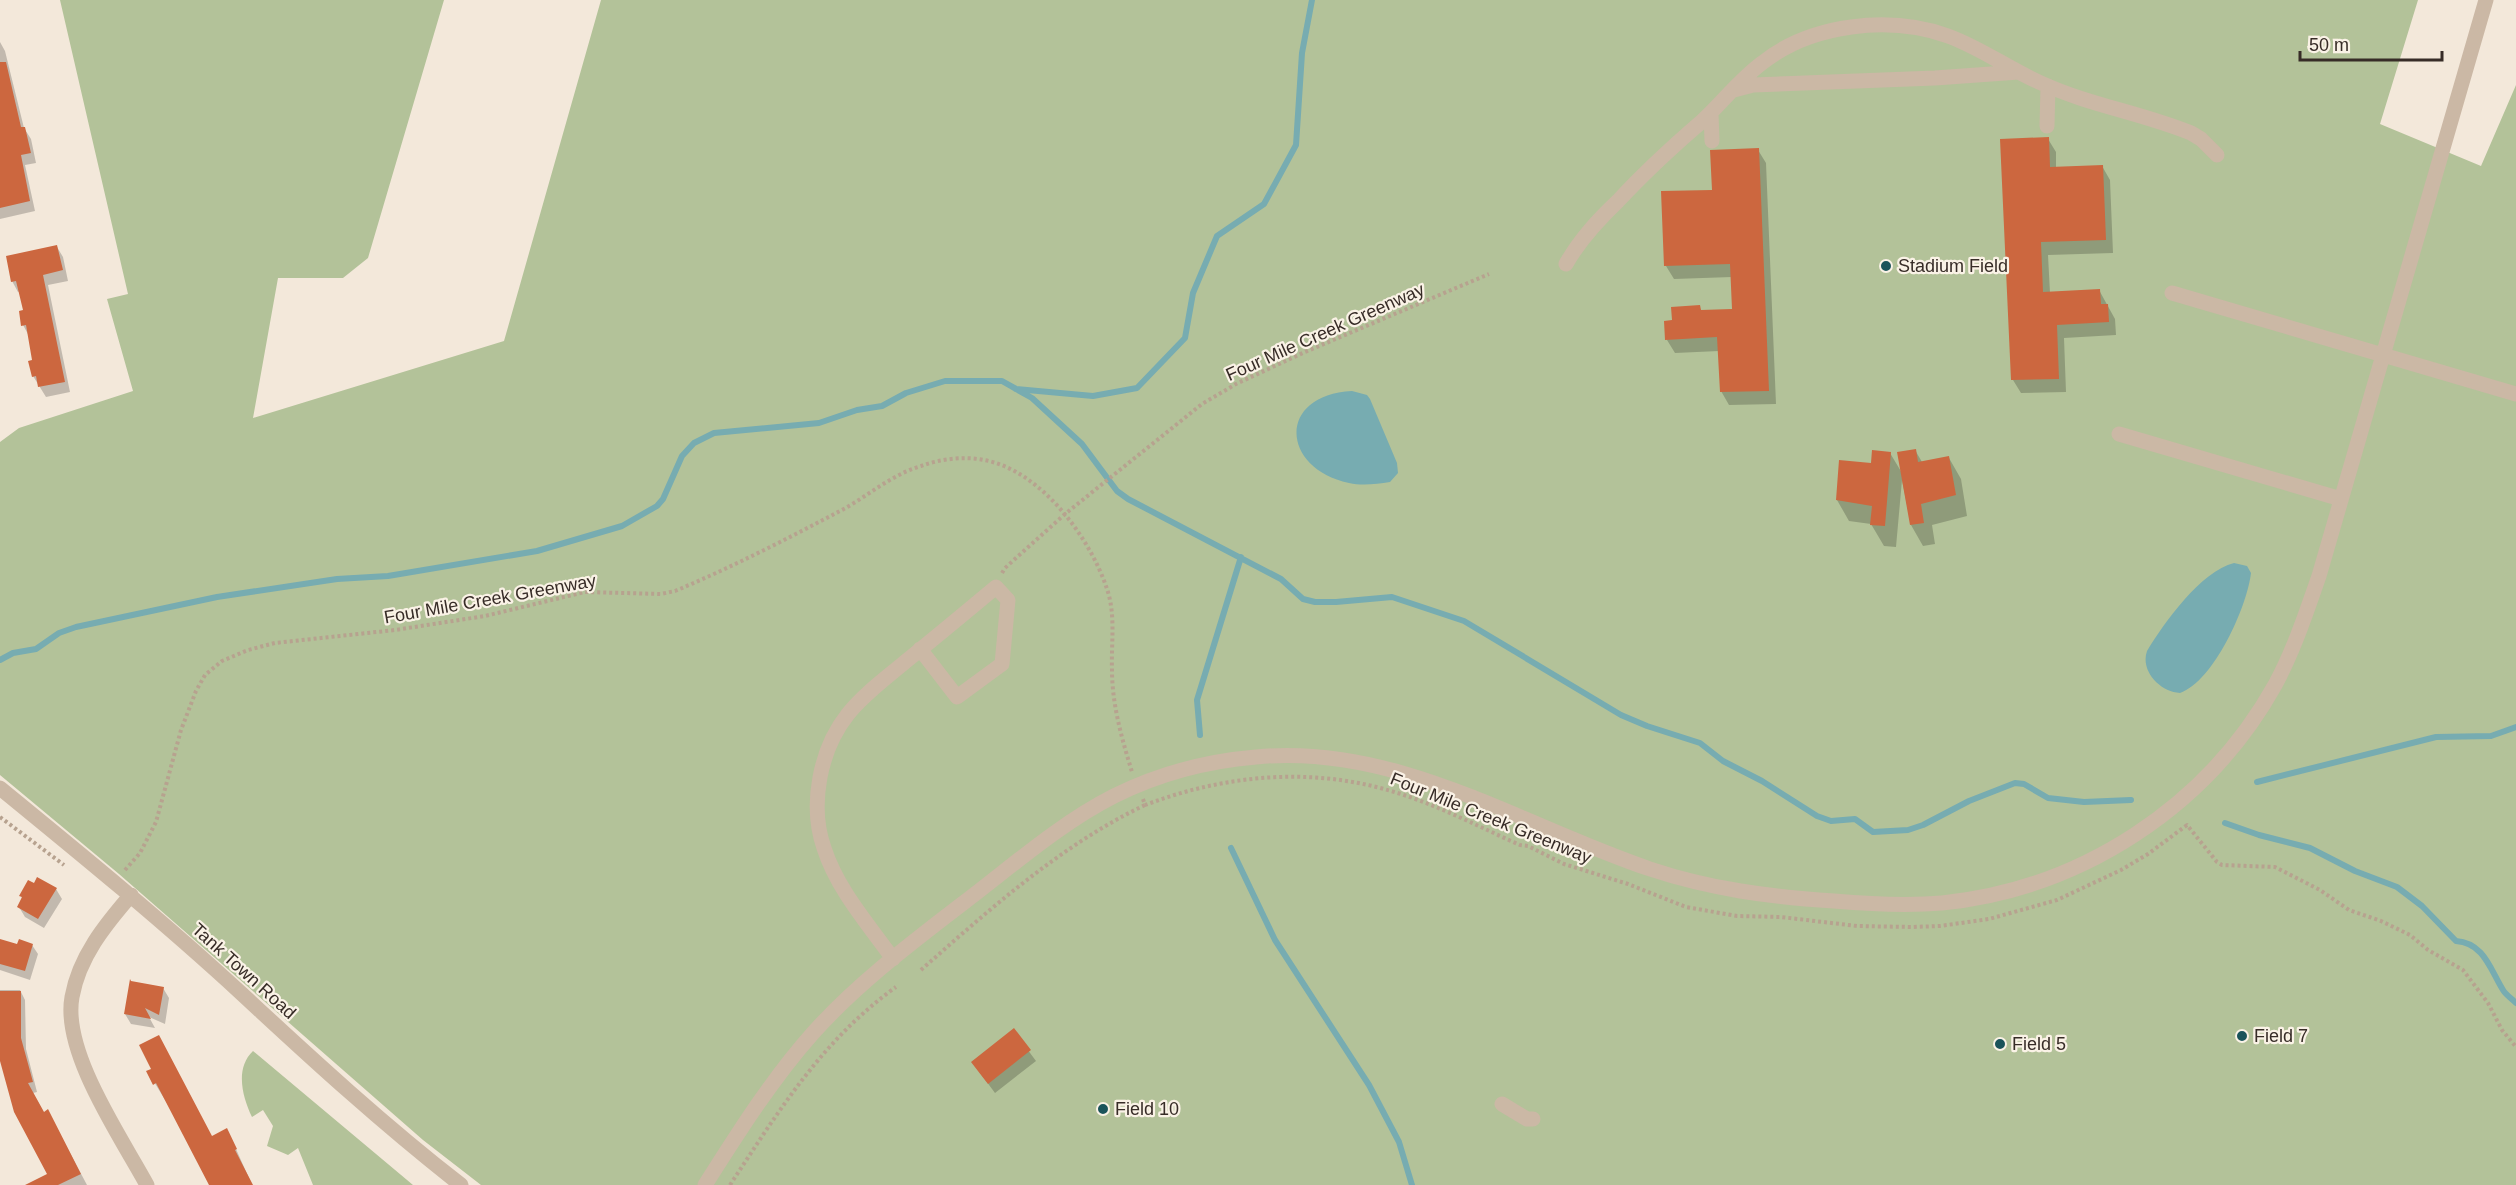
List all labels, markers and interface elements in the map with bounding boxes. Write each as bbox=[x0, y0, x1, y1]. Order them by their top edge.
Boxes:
scale bar bbox=[2300, 24, 2442, 62]
text: 50 m bbox=[2309, 35, 2349, 55]
place label: Stadium Field bbox=[1898, 256, 2008, 276]
marker: Stadium Field bbox=[1879, 259, 1893, 273]
street label: Four Mile Creek Greenway bbox=[1223, 279, 1427, 385]
street label: Four Mile Creek Greenway bbox=[382, 570, 598, 628]
street label: Four Mile Creek Greenway bbox=[1388, 768, 1594, 868]
street label: Tank Town Road bbox=[188, 919, 300, 1023]
place label: Field 7 bbox=[2254, 1026, 2308, 1046]
marker: Field 7 bbox=[2235, 1029, 2249, 1043]
place label: Field 5 bbox=[2012, 1034, 2066, 1054]
marker: Field 5 bbox=[1993, 1037, 2007, 1051]
place label: Field 10 bbox=[1115, 1099, 1179, 1119]
marker: Field 10 bbox=[1096, 1102, 1110, 1116]

